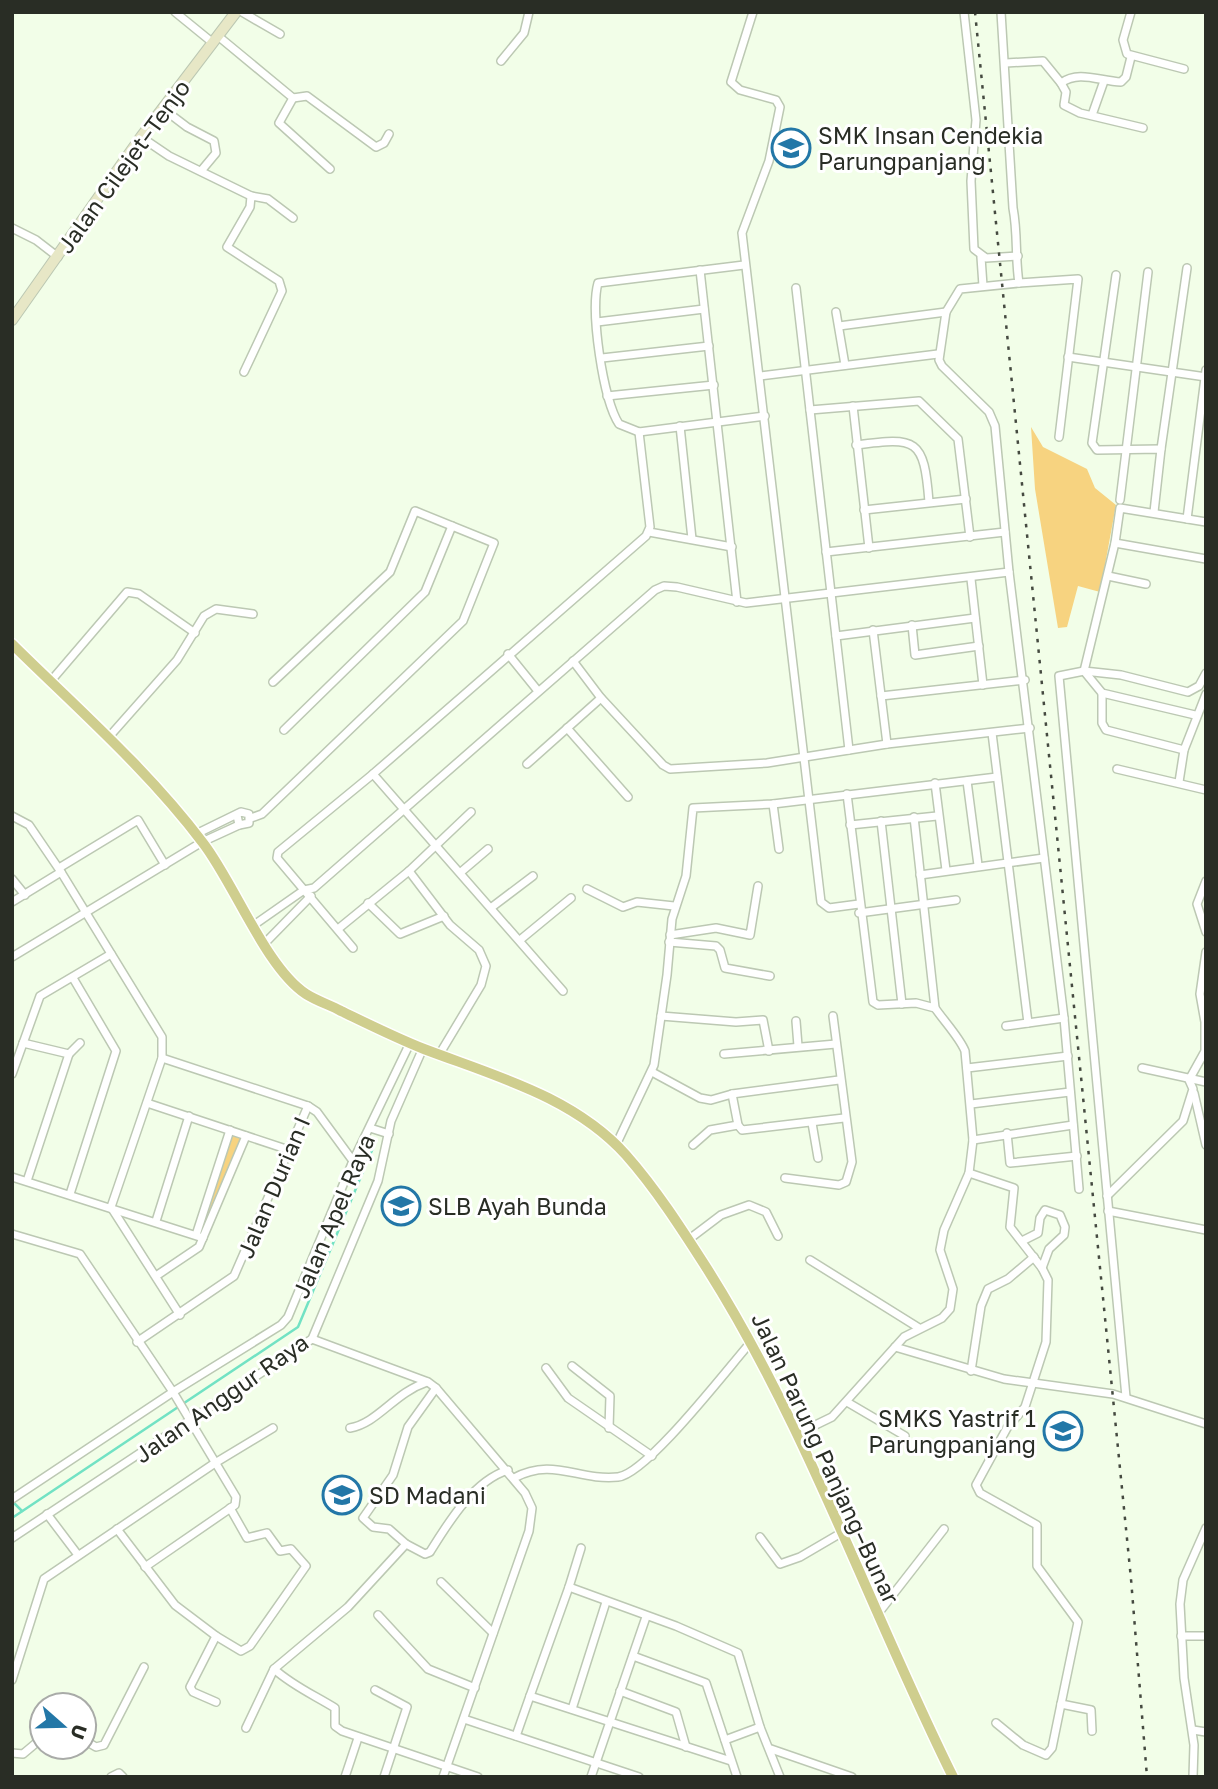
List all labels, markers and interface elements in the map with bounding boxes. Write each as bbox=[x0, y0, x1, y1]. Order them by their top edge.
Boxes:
street label: Jalan Cilejet–Tenjo bbox=[51, 74, 195, 258]
place label: SMK Insan Cendekia Parungpanjang bbox=[818, 121, 1043, 175]
school or university icon: SMK Insan Cendekia Parungpanjang bbox=[770, 127, 812, 169]
street label: Jalan Durian I bbox=[231, 1112, 315, 1262]
street label: Jalan Apel Raya bbox=[286, 1130, 380, 1302]
school or university icon: SLB Ayah Bunda bbox=[380, 1185, 422, 1227]
place label: SLB Ayah Bunda bbox=[428, 1192, 607, 1220]
street label: Jalan Parung Panjang–Bunar bbox=[746, 1308, 906, 1608]
street label: Jalan Anggur Raya bbox=[129, 1328, 313, 1468]
place label: SMKS Yastrif 1 Parungpanjang bbox=[868, 1404, 1036, 1458]
school or university icon: SMKS Yastrif 1 Parungpanjang bbox=[1042, 1410, 1084, 1452]
school or university icon: SD Madani bbox=[321, 1474, 363, 1516]
place label: SD Madani bbox=[369, 1481, 486, 1509]
north arrow bbox=[28, 1691, 98, 1761]
text: U bbox=[66, 1722, 93, 1742]

